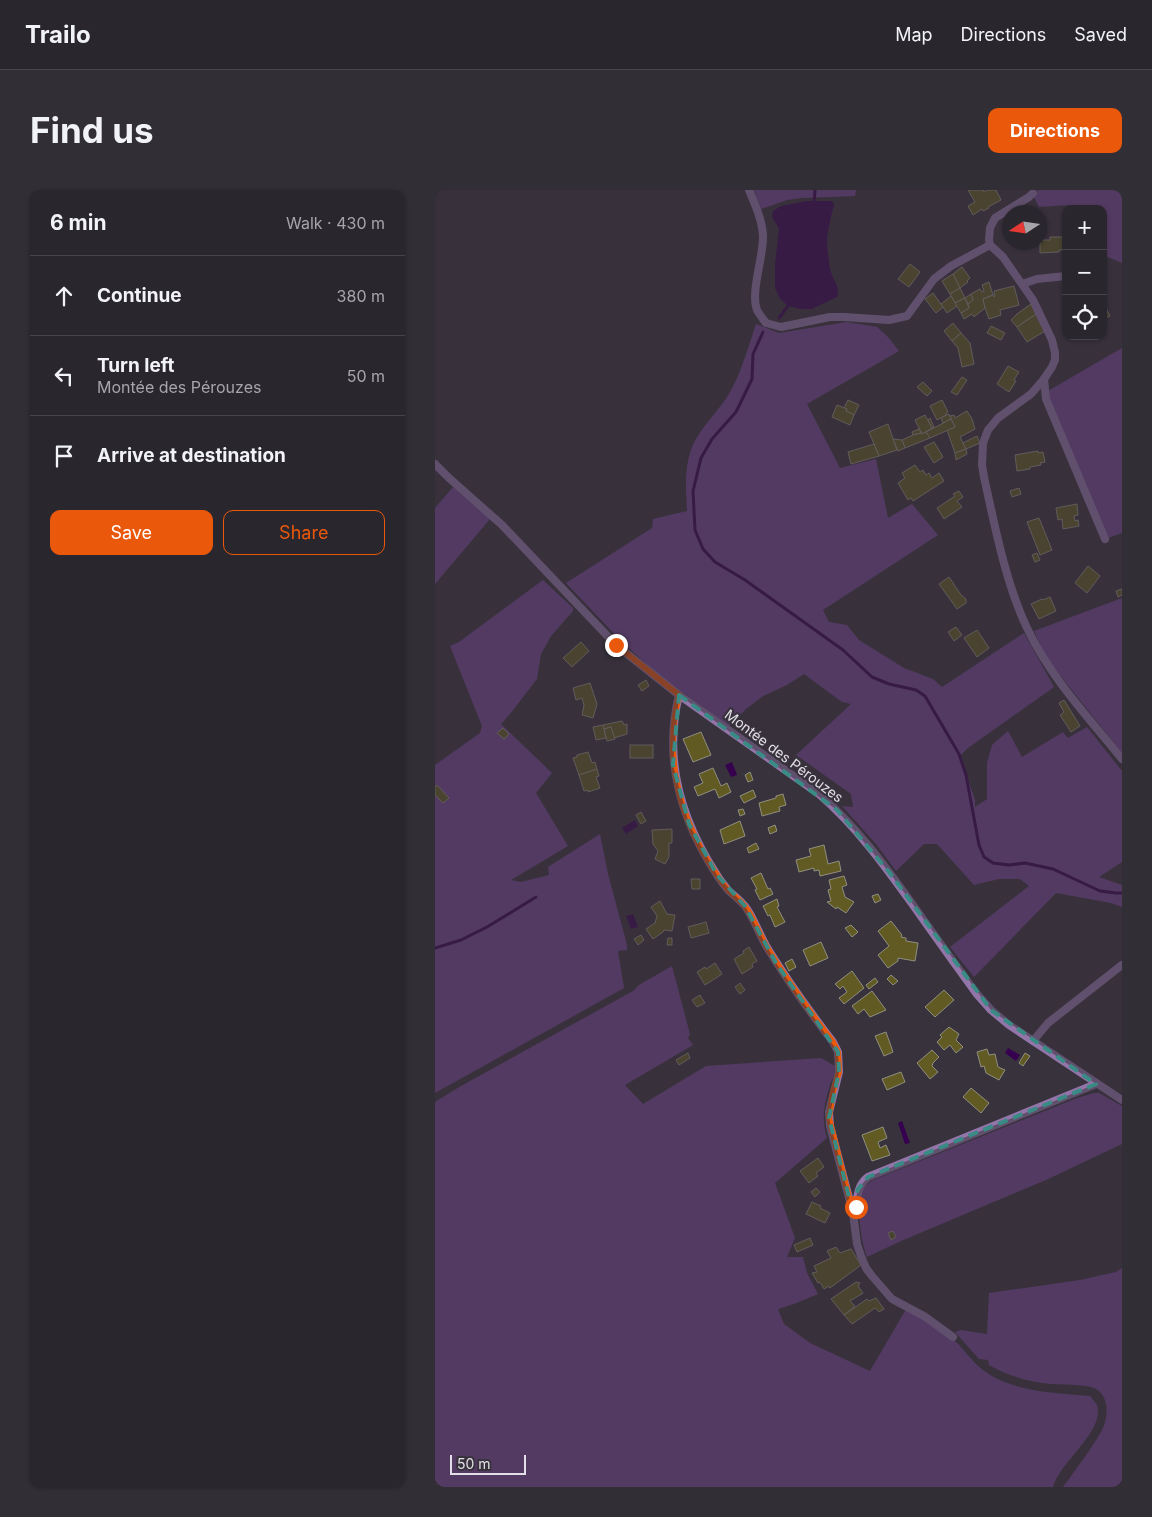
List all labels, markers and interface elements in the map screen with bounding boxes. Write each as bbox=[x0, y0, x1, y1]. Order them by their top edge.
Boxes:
text: Trailo bbox=[25, 20, 91, 49]
text: Map bbox=[895, 24, 933, 45]
text: Directions bbox=[961, 24, 1046, 45]
text: Saved bbox=[1074, 24, 1127, 45]
button: Directions bbox=[988, 108, 1122, 153]
text: Find us bbox=[30, 109, 154, 151]
north arrow bbox=[1002, 205, 1047, 250]
map controls bbox=[1062, 205, 1107, 340]
button: + bbox=[1062, 205, 1107, 250]
text: 6 min bbox=[50, 210, 107, 235]
text: Walk · 430 m bbox=[286, 213, 385, 233]
button: − bbox=[1062, 250, 1107, 295]
icon: ahead bbox=[50, 282, 78, 310]
text: Continue bbox=[97, 284, 182, 307]
text: 380 m bbox=[337, 286, 385, 306]
button: locate bbox=[1062, 295, 1107, 340]
text: Turn left bbox=[97, 354, 175, 377]
icon: left bbox=[50, 362, 78, 390]
text: 50 m bbox=[347, 366, 385, 386]
text: Montée des Pérouzes bbox=[97, 377, 261, 397]
icon: arrive bbox=[50, 442, 78, 470]
text: Arrive at destination bbox=[97, 444, 286, 467]
button: Save bbox=[50, 510, 213, 555]
button: Share bbox=[223, 510, 385, 555]
route end bbox=[605, 634, 628, 657]
street label: Montée des Pérouzes bbox=[722, 706, 847, 806]
route start bbox=[845, 1196, 868, 1219]
scale bar bbox=[450, 1452, 526, 1475]
text: 50 m bbox=[457, 1455, 491, 1472]

